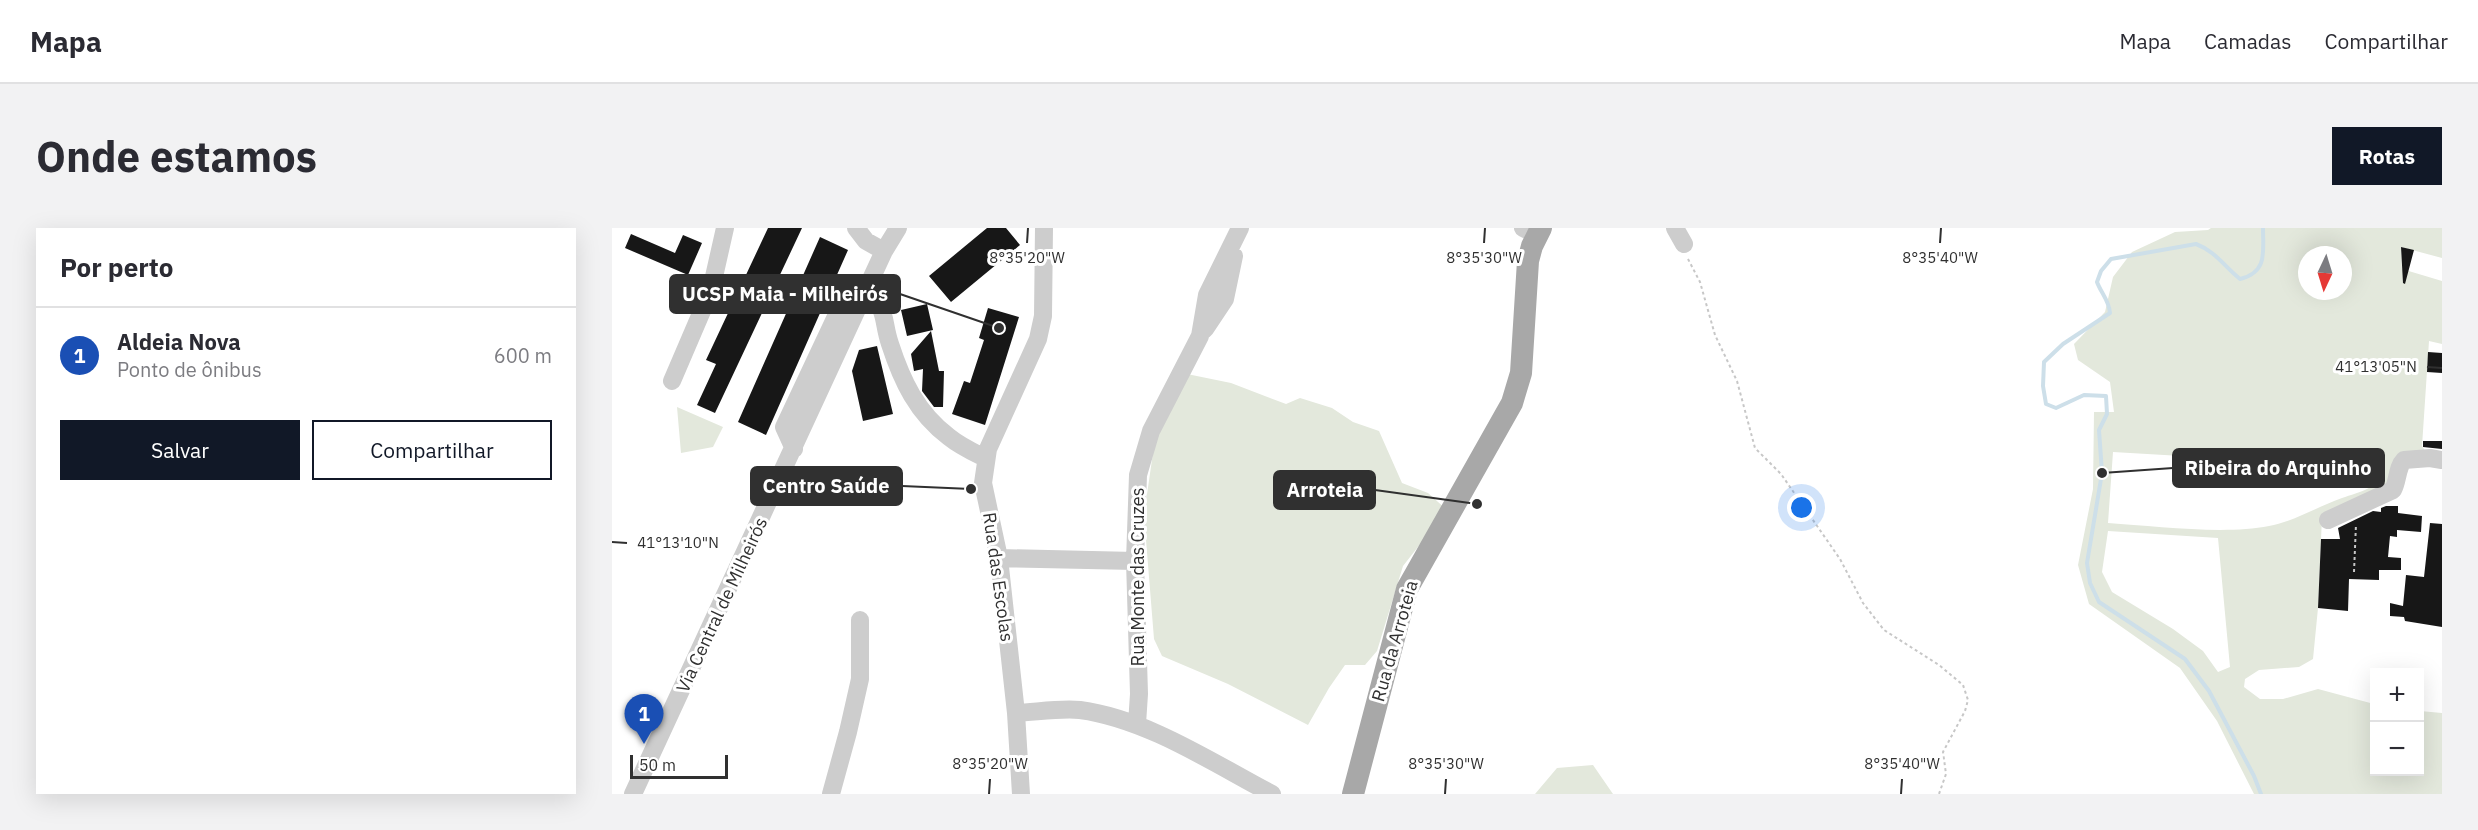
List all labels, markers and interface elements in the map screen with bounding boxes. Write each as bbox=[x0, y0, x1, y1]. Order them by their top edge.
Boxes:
text: Mapa bbox=[30, 23, 102, 60]
text: Mapa bbox=[2119, 27, 2171, 55]
text: Camadas bbox=[2204, 27, 2291, 55]
text: Compartilhar bbox=[2324, 27, 2448, 55]
button: Rotas bbox=[2332, 127, 2442, 185]
text: Onde estamos bbox=[36, 129, 317, 184]
north arrow bbox=[2298, 246, 2352, 300]
text: 8°35'20"W bbox=[989, 248, 1065, 267]
text: 8°35'30"W bbox=[1446, 248, 1522, 267]
text: 8°35'40"W bbox=[1902, 248, 1978, 267]
text: Por perto bbox=[60, 250, 173, 284]
callout: UCSP Maia - Milheirós bbox=[670, 275, 900, 313]
text: UCSP Maia - Milheirós bbox=[682, 280, 888, 307]
text: Aldeia Nova bbox=[117, 327, 241, 356]
text: 1 bbox=[74, 342, 86, 369]
text: 600 m bbox=[494, 342, 552, 369]
text: Ponto de ônibus bbox=[117, 356, 262, 383]
text: 41°13'05"N bbox=[2335, 357, 2417, 376]
button: Salvar bbox=[60, 420, 300, 480]
button: Compartilhar bbox=[312, 420, 552, 480]
callout: Ribeira do Arquinho bbox=[2173, 449, 2384, 487]
text: Ribeira do Arquinho bbox=[2185, 454, 2372, 481]
callout: Centro Saúde bbox=[751, 467, 902, 505]
callout: Arroteia bbox=[1274, 471, 1375, 509]
text: Centro Saúde bbox=[763, 472, 890, 499]
text: Arroteia bbox=[1287, 476, 1363, 503]
street label: Rua Monte das Cruzes bbox=[1126, 488, 1149, 666]
your location bbox=[1787, 493, 1816, 522]
street label: Rua das Escolas bbox=[978, 511, 1019, 643]
street label: Via Central de Milheirós bbox=[671, 513, 772, 696]
text: 41°13'10"N bbox=[637, 533, 719, 552]
street label: Rua da Arroteia bbox=[1366, 577, 1423, 704]
map controls bbox=[2370, 668, 2424, 776]
button: + bbox=[2370, 668, 2424, 722]
pin: 1 bbox=[624, 694, 663, 744]
button: − bbox=[2370, 722, 2424, 776]
scale bar bbox=[630, 752, 728, 780]
text: 8°35'20"W bbox=[952, 754, 1028, 773]
text: 8°35'30"W bbox=[1408, 754, 1484, 773]
text: 8°35'40"W bbox=[1864, 754, 1940, 773]
text: 50 m bbox=[639, 755, 676, 775]

